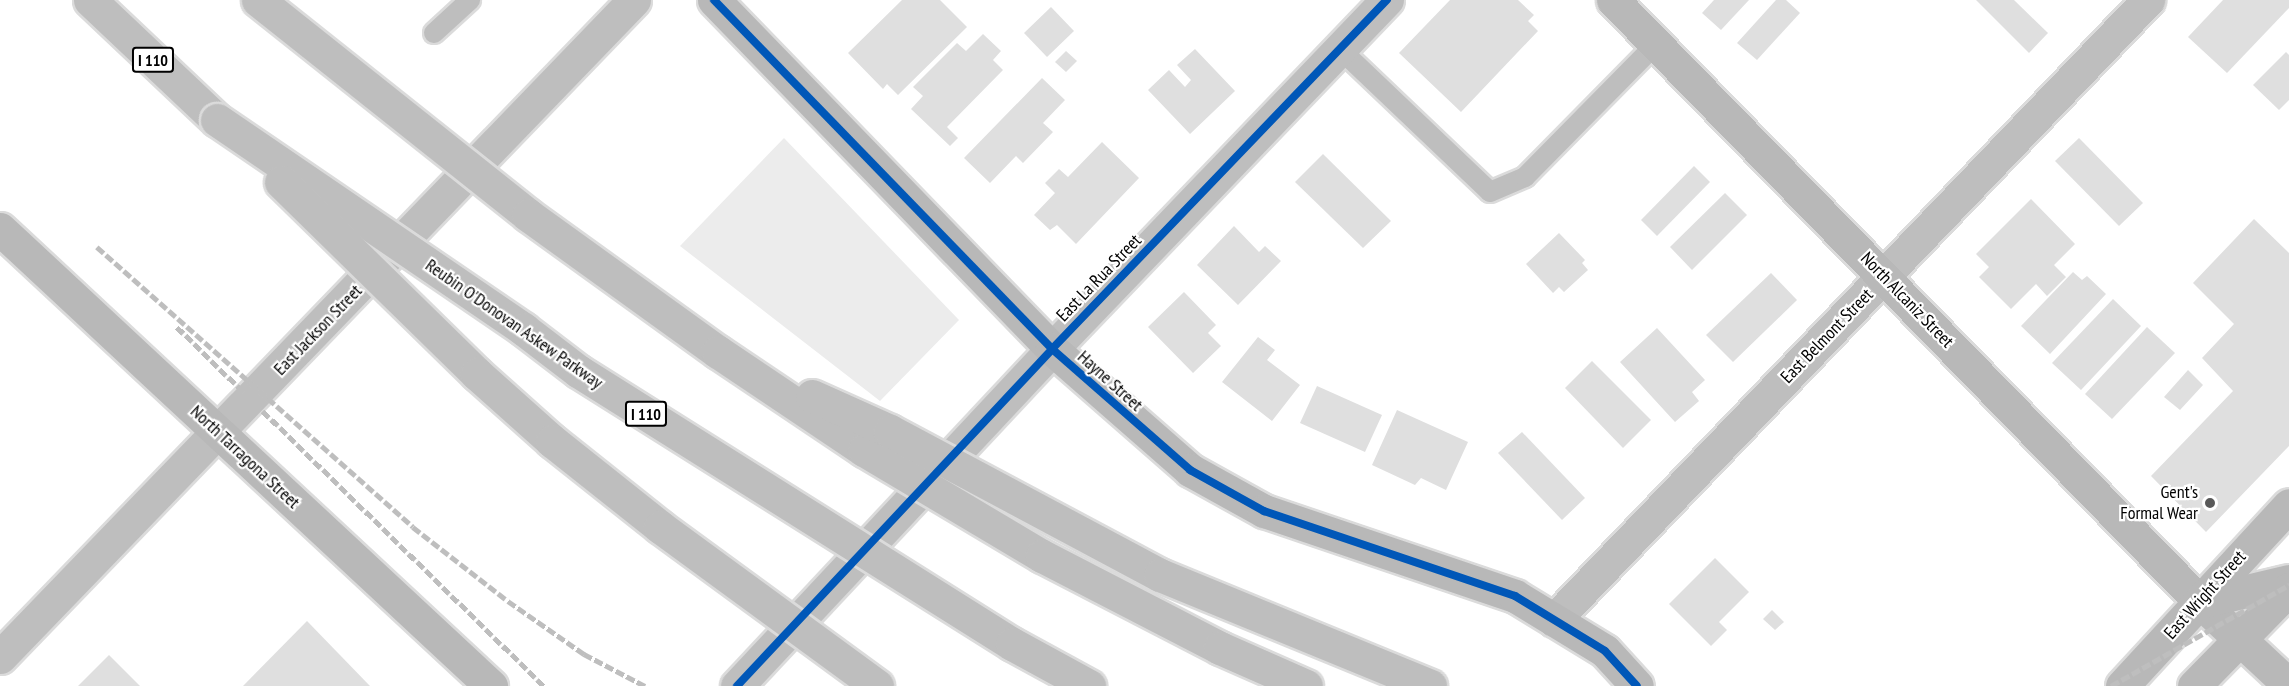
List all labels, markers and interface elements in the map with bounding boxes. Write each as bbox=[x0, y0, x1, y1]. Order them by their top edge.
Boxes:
road number: I 110 bbox=[130, 47, 176, 73]
street label: East La Rua Street bbox=[1052, 230, 1146, 326]
street label: North Alcaniz Street bbox=[1856, 247, 1958, 353]
street label: Reubin O'Donovan Askew Parkway bbox=[421, 254, 607, 394]
street label: East Jackson Street bbox=[269, 280, 367, 380]
street label: East Belmont Street bbox=[1776, 284, 1878, 388]
street label: Hayne Street bbox=[1073, 346, 1147, 416]
street label: North Tarragona Street bbox=[186, 401, 304, 513]
road number: I 110 bbox=[624, 401, 668, 427]
place label: Gent's Formal Wear bbox=[2120, 482, 2198, 524]
marker: Gent's Formal Wear bbox=[2203, 496, 2217, 510]
street label: East Wright Street bbox=[2160, 546, 2250, 644]

